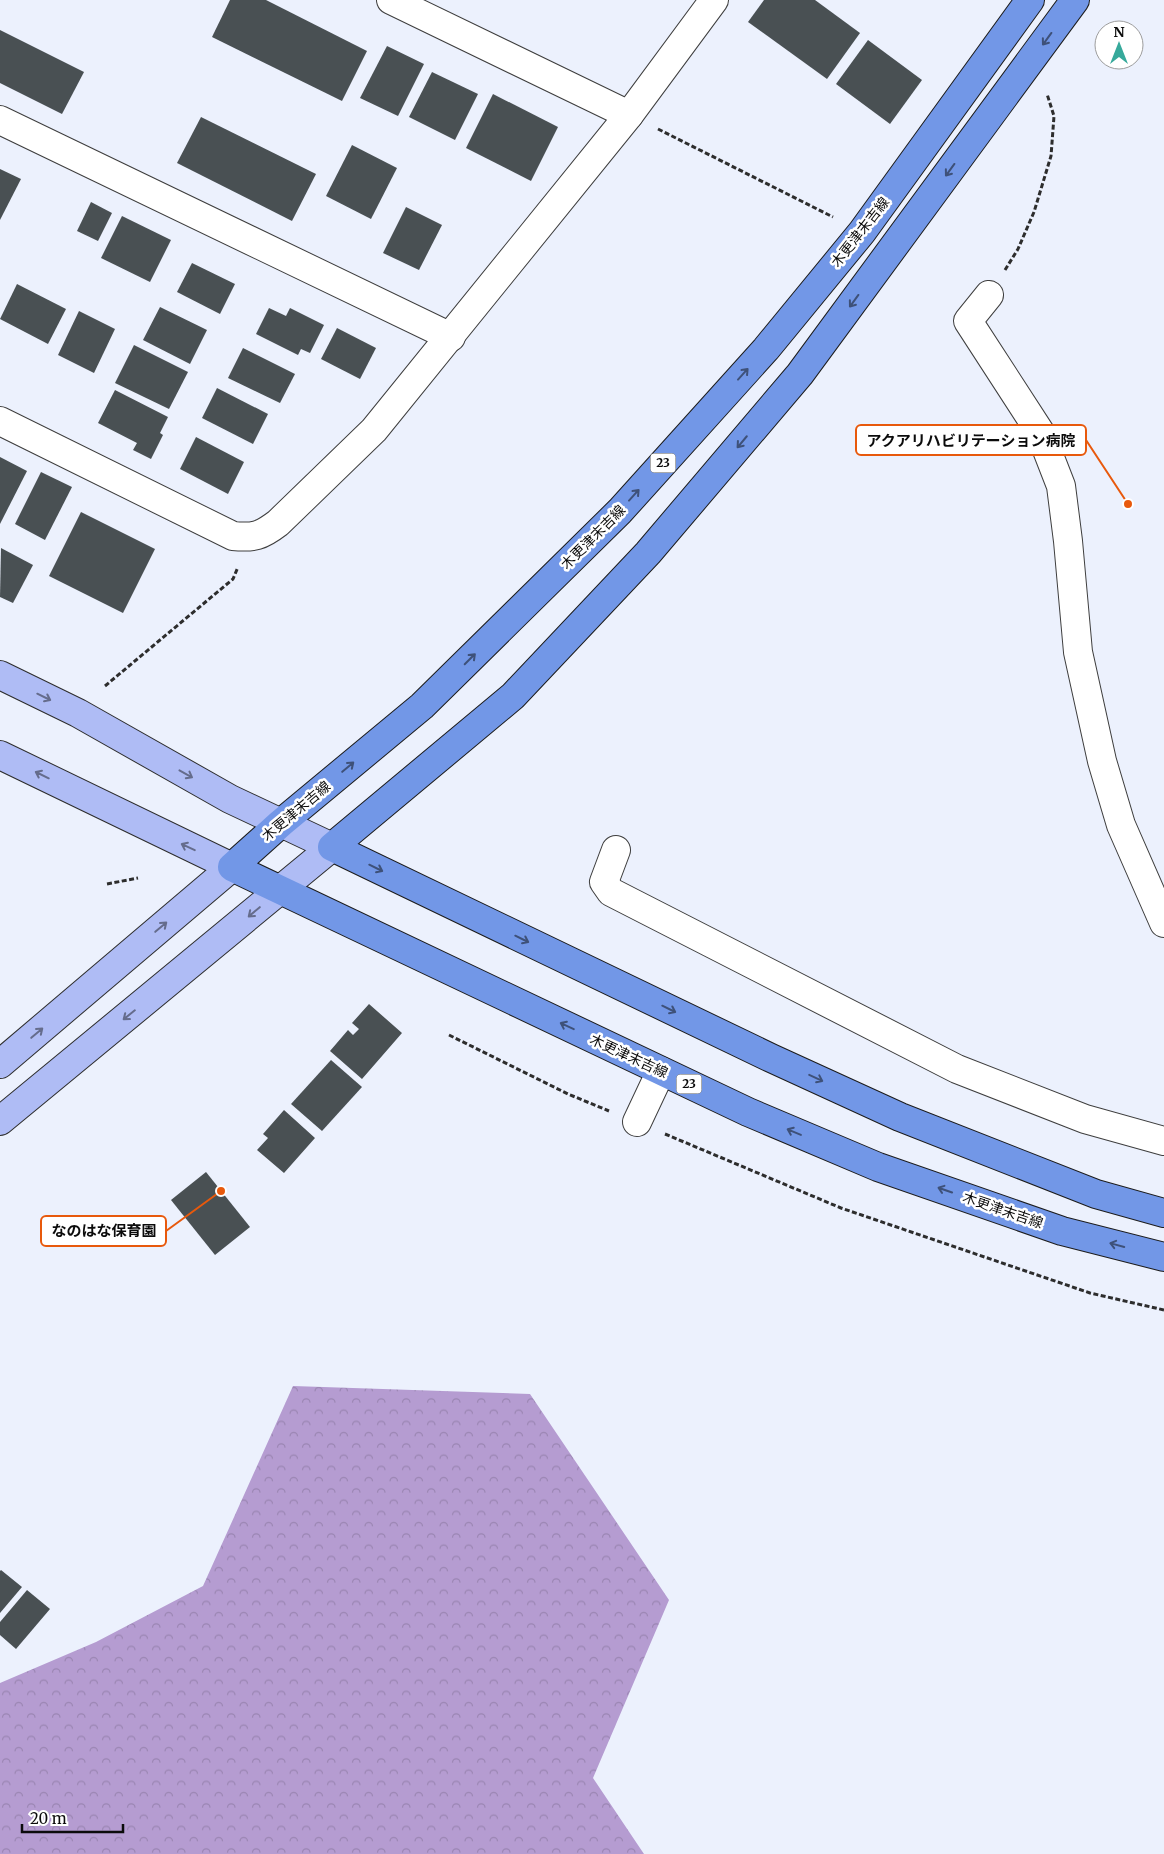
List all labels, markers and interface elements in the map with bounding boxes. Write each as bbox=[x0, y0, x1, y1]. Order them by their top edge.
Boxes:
north arrow bbox=[1094, 20, 1144, 70]
text: N bbox=[1113, 23, 1125, 41]
one-way arrow bbox=[1041, 32, 1052, 45]
one-way arrow bbox=[945, 163, 955, 177]
street label: 木更津末吉線 bbox=[827, 193, 893, 271]
one-way arrow bbox=[849, 294, 859, 308]
one-way arrow bbox=[737, 368, 749, 381]
callout: アクアリハビリテーション病院 bbox=[856, 425, 1086, 455]
text: アクアリハビリテーション病院 bbox=[867, 431, 1075, 450]
one-way arrow bbox=[737, 435, 748, 448]
road number: 23 bbox=[650, 453, 676, 472]
one-way arrow bbox=[628, 488, 640, 501]
street label: 木更津末吉線 bbox=[557, 501, 629, 573]
one-way arrow bbox=[463, 653, 476, 665]
one-way arrow bbox=[36, 692, 51, 702]
one-way arrow bbox=[342, 762, 355, 773]
one-way arrow bbox=[35, 770, 50, 780]
one-way arrow bbox=[179, 770, 193, 780]
street label: 木更津末吉線 bbox=[258, 777, 334, 845]
one-way arrow bbox=[181, 841, 196, 851]
one-way arrow bbox=[368, 864, 383, 874]
one-way arrow bbox=[248, 906, 261, 917]
one-way arrow bbox=[154, 922, 167, 933]
one-way arrow bbox=[514, 934, 529, 944]
one-way arrow bbox=[661, 1005, 676, 1014]
one-way arrow bbox=[122, 1010, 135, 1021]
one-way arrow bbox=[560, 1021, 575, 1031]
one-way arrow bbox=[31, 1027, 44, 1038]
street label: 木更津末吉線 bbox=[587, 1030, 671, 1082]
road number: 23 bbox=[676, 1074, 702, 1094]
one-way arrow bbox=[808, 1074, 823, 1084]
one-way arrow bbox=[787, 1126, 802, 1136]
one-way arrow bbox=[938, 1185, 954, 1194]
street label: 木更津末吉線 bbox=[960, 1188, 1046, 1232]
callout: なのはな保育園 bbox=[41, 1216, 166, 1246]
text: なのはな保育園 bbox=[51, 1221, 157, 1240]
one-way arrow bbox=[1109, 1239, 1125, 1249]
scale bar bbox=[22, 1802, 124, 1834]
text: 20 m bbox=[30, 1809, 67, 1828]

